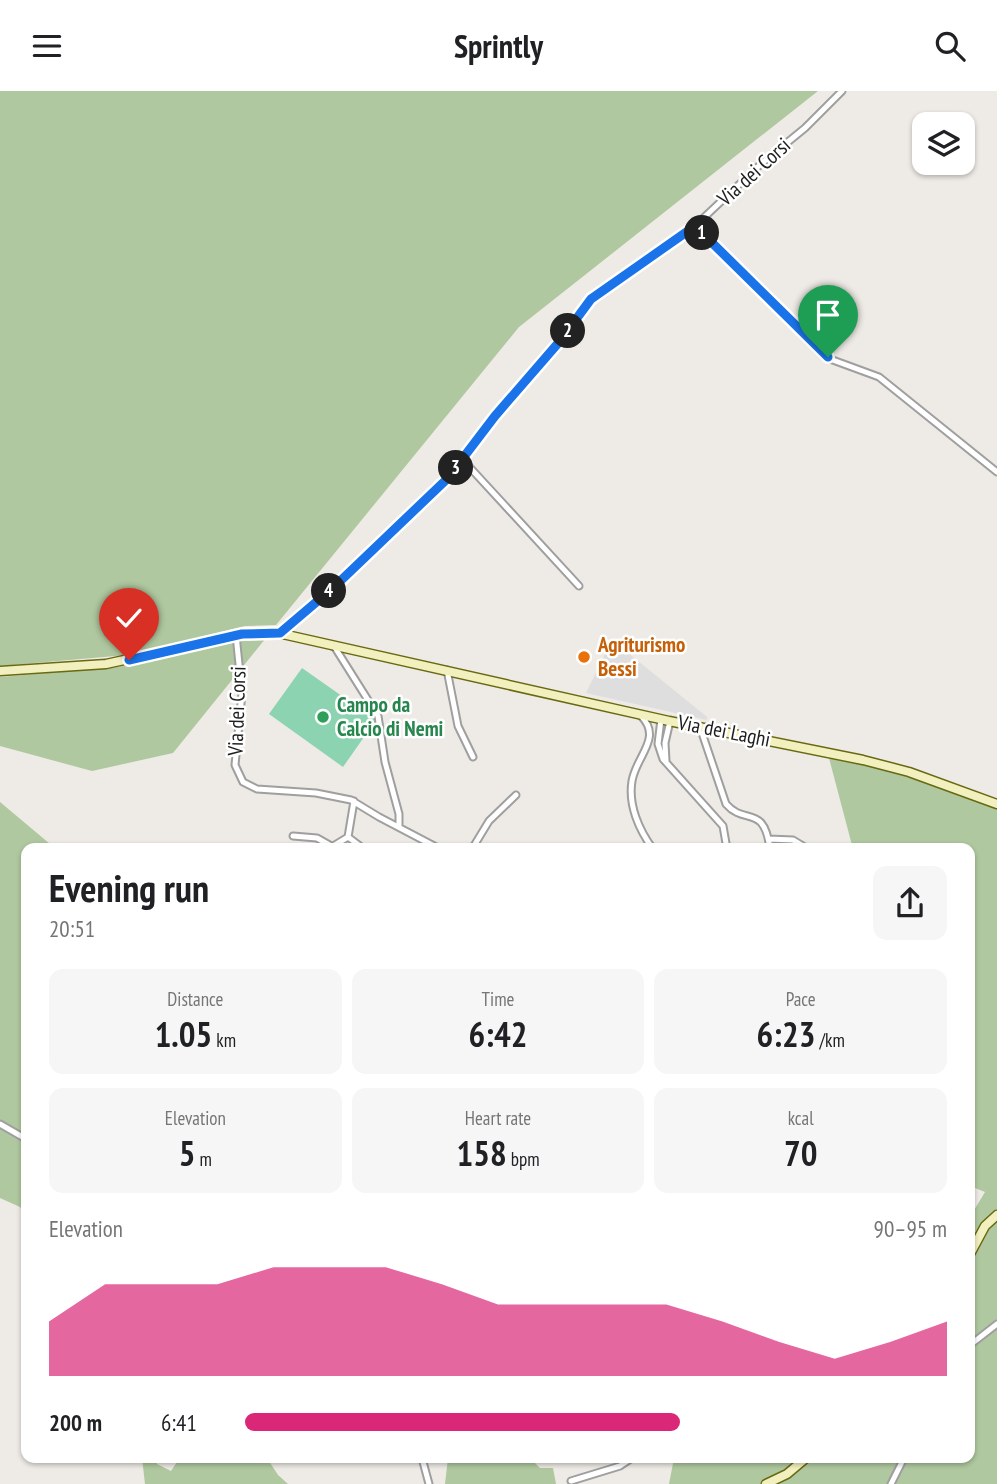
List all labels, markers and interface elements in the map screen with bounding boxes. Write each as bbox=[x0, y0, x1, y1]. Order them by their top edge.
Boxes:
text: Sprintly bbox=[454, 25, 543, 67]
icon: menu bbox=[28, 27, 66, 65]
icon: search bbox=[931, 27, 969, 65]
map controls bbox=[912, 112, 975, 175]
button: layers bbox=[912, 112, 975, 175]
street label: Via dei Corsi bbox=[711, 132, 796, 212]
pin: 1 bbox=[684, 215, 720, 251]
text: 1 bbox=[697, 220, 706, 244]
pin bbox=[798, 285, 858, 357]
icon: arrive bbox=[809, 296, 847, 334]
pin: 2 bbox=[550, 313, 586, 349]
text: 2 bbox=[563, 318, 572, 342]
pin: 3 bbox=[438, 451, 474, 485]
text: 3 bbox=[451, 455, 460, 479]
pin: 4 bbox=[312, 573, 346, 609]
text: 4 bbox=[324, 578, 333, 602]
pin bbox=[99, 588, 159, 660]
icon: check bbox=[110, 599, 148, 637]
place label: Agriturismo Bessi bbox=[597, 631, 685, 682]
marker: Agriturismo Bessi bbox=[576, 649, 592, 665]
street label: Via dei Corsi bbox=[221, 666, 252, 757]
place label: Campo da Calcio di Nemi bbox=[337, 691, 443, 742]
street label: Via dei Laghi bbox=[675, 708, 773, 753]
marker: Campo da Calcio di Nemi bbox=[315, 709, 331, 725]
text: Evening run bbox=[49, 863, 209, 912]
button: share bbox=[873, 866, 947, 940]
text: 20:51 bbox=[49, 914, 95, 943]
text: Distance bbox=[167, 987, 223, 1011]
text: Time bbox=[482, 987, 514, 1011]
text: Pace bbox=[786, 987, 816, 1011]
text: 1.05 bbox=[155, 1011, 212, 1057]
text: 6:42 bbox=[469, 1011, 527, 1057]
text: 6:23 bbox=[756, 1011, 815, 1057]
text: km bbox=[212, 1028, 236, 1052]
text: /km bbox=[815, 1028, 845, 1052]
text: Elevation bbox=[165, 1106, 226, 1130]
text: Heart rate bbox=[465, 1106, 531, 1130]
text: kcal bbox=[788, 1106, 814, 1130]
text: 5 bbox=[179, 1130, 195, 1176]
text: 158 bbox=[456, 1130, 507, 1176]
text: 70 bbox=[784, 1130, 817, 1176]
text: m bbox=[195, 1147, 212, 1171]
text: bpm bbox=[507, 1147, 540, 1171]
text: Elevation bbox=[49, 1214, 123, 1243]
text: 90–95 m bbox=[874, 1214, 947, 1243]
text: 200 m bbox=[49, 1408, 102, 1437]
text: 6:41 bbox=[161, 1408, 197, 1437]

